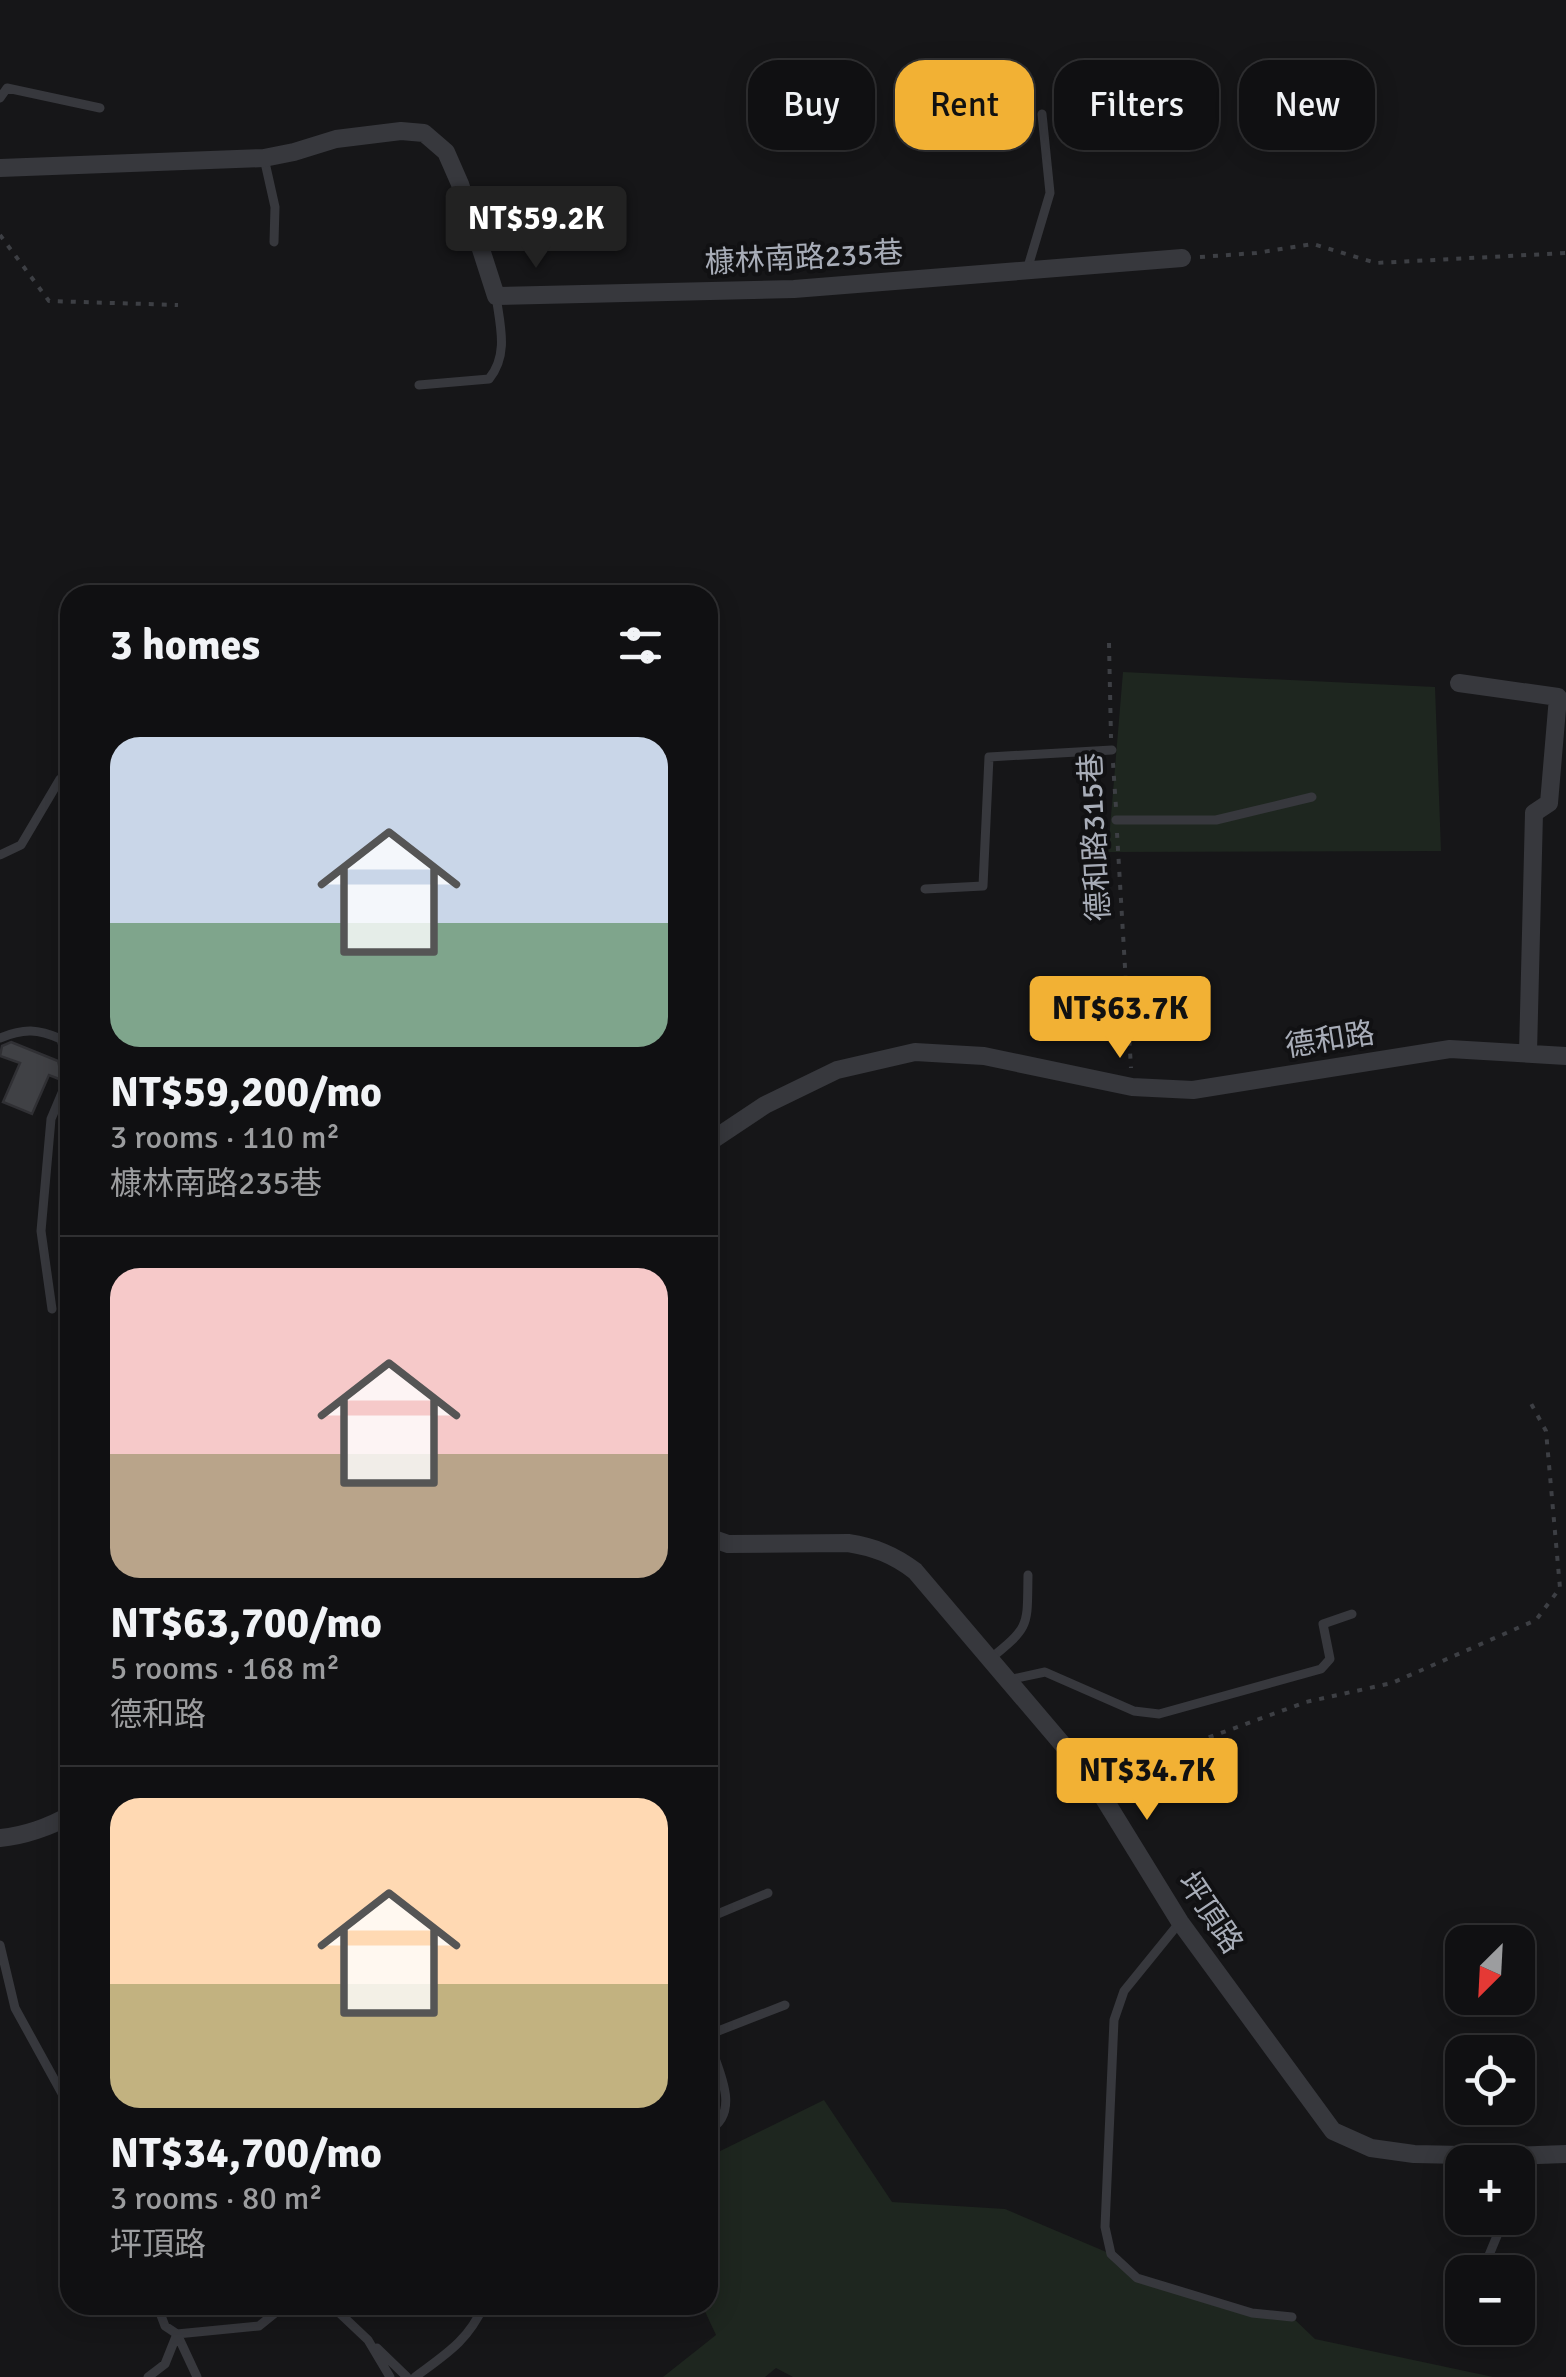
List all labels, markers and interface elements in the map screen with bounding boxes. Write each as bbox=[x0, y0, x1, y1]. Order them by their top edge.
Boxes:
chip: Buy bbox=[748, 60, 875, 150]
chip: Rent bbox=[895, 60, 1034, 150]
chip: Filters bbox=[1054, 60, 1219, 150]
chip: New bbox=[1239, 60, 1375, 150]
pin: NT$59.2K bbox=[433, 186, 639, 271]
text: NT$59.2K bbox=[468, 199, 604, 238]
street label: 槺林南路235巷 bbox=[704, 234, 904, 282]
icon: filters bbox=[613, 618, 668, 673]
text: 3 homes bbox=[110, 620, 260, 671]
street label: 德和路315巷 bbox=[1072, 752, 1118, 922]
icon: home bbox=[299, 802, 479, 982]
pin: NT$63.7K bbox=[1017, 976, 1223, 1061]
text: NT$63.7K bbox=[1052, 989, 1188, 1028]
street label: 德和路 bbox=[1283, 1015, 1377, 1065]
text: NT$59,200/mo bbox=[110, 1067, 382, 1118]
text: 3 rooms · 110 m² bbox=[110, 1118, 340, 1157]
text: 槺林南路235巷 bbox=[110, 1164, 322, 1203]
icon: home bbox=[299, 1333, 479, 1513]
text: NT$63,700/mo bbox=[110, 1598, 382, 1649]
text: 5 rooms · 168 m² bbox=[110, 1649, 340, 1688]
text: 德和路 bbox=[110, 1695, 206, 1734]
pin: NT$34.7K bbox=[1044, 1738, 1250, 1823]
text: NT$34.7K bbox=[1079, 1751, 1215, 1790]
icon: home bbox=[299, 1863, 479, 2043]
street label: 坪頂路 bbox=[1169, 1865, 1251, 1961]
north arrow bbox=[1445, 1925, 1535, 2015]
map controls bbox=[1445, 1925, 1535, 2345]
button: locate bbox=[1445, 2035, 1535, 2125]
text: NT$34,700/mo bbox=[110, 2128, 382, 2179]
button: + bbox=[1445, 2145, 1535, 2235]
text: 3 rooms · 80 m² bbox=[110, 2179, 323, 2218]
text: 坪頂路 bbox=[110, 2225, 206, 2264]
button: − bbox=[1445, 2255, 1535, 2345]

